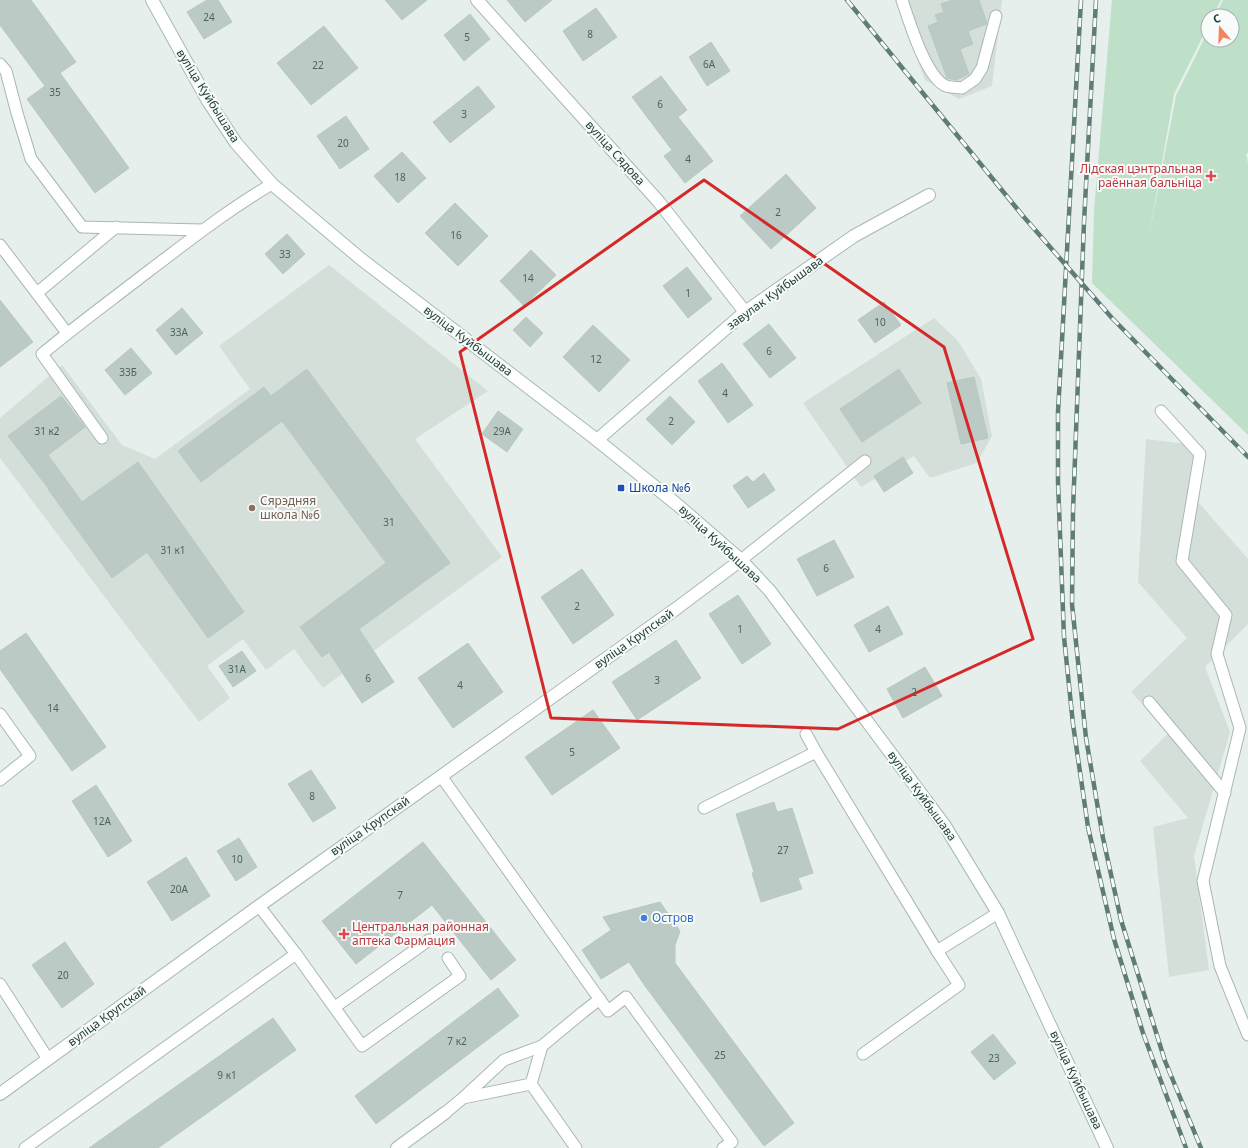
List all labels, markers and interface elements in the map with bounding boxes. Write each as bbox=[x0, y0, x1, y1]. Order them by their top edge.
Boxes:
north arrow bbox=[1200, 8, 1240, 48]
house number: 24 bbox=[203, 10, 215, 24]
text: С bbox=[1211, 10, 1222, 26]
house number: 8 bbox=[587, 27, 593, 41]
house number: 5 bbox=[464, 30, 470, 44]
street label: вуліца Куйбышава bbox=[173, 46, 244, 146]
house number: 6А bbox=[703, 57, 716, 71]
house number: 22 bbox=[312, 58, 324, 72]
house number: 35 bbox=[49, 85, 61, 99]
house number: 6 bbox=[657, 97, 663, 111]
house number: 3 bbox=[461, 107, 467, 121]
street label: вуліца Сядова bbox=[582, 117, 649, 189]
house number: 20 bbox=[337, 136, 349, 150]
house number: 4 bbox=[685, 152, 691, 166]
place label: Лідская цэнтральная раённая бальніца bbox=[1080, 160, 1202, 191]
house number: 18 bbox=[394, 170, 406, 184]
marker: Лідская цэнтральная раённая бальніца bbox=[1205, 170, 1217, 182]
house number: 2 bbox=[775, 205, 781, 219]
house number: 16 bbox=[450, 228, 462, 242]
house number: 33 bbox=[279, 247, 291, 261]
street label: завулак Куйбышава bbox=[723, 252, 827, 334]
house number: 14 bbox=[522, 271, 534, 285]
house number: 1 bbox=[685, 286, 691, 300]
street label: вуліца Куйбышава bbox=[420, 301, 516, 380]
house number: 10 bbox=[874, 315, 886, 329]
house number: 33А bbox=[170, 325, 189, 339]
house number: 6 bbox=[766, 344, 772, 358]
house number: 12 bbox=[590, 352, 602, 366]
house number: 33Б bbox=[119, 365, 137, 379]
house number: 4 bbox=[722, 386, 728, 400]
house number: 2 bbox=[668, 414, 674, 428]
house number: 31 к2 bbox=[34, 424, 60, 438]
house number: 29А bbox=[493, 424, 512, 438]
place label: Школа №6 bbox=[629, 479, 691, 496]
marker: Школа №6 bbox=[616, 483, 626, 493]
place label: Сярэдняя школа №6 bbox=[260, 492, 320, 523]
street label: вуліца Куйбышава bbox=[675, 501, 765, 587]
marker: Сярэдняя школа №6 bbox=[247, 503, 257, 513]
house number: 31 bbox=[383, 515, 395, 529]
house number: 31 к1 bbox=[160, 543, 186, 557]
house number: 6 bbox=[823, 561, 829, 575]
house number: 2 bbox=[574, 599, 580, 613]
street label: вуліца Крупскай bbox=[591, 605, 677, 672]
house number: 1 bbox=[737, 622, 743, 636]
house number: 4 bbox=[875, 622, 881, 636]
house number: 31А bbox=[228, 662, 247, 676]
house number: 6 bbox=[365, 671, 371, 685]
house number: 3 bbox=[654, 673, 660, 687]
house number: 4 bbox=[457, 678, 463, 692]
house number: 2 bbox=[911, 685, 917, 699]
house number: 14 bbox=[47, 701, 59, 715]
house number: 5 bbox=[569, 745, 575, 759]
street label: вуліца Куйбышава bbox=[884, 747, 961, 844]
house number: 8 bbox=[309, 789, 315, 803]
street label: вуліца Крупскай bbox=[327, 792, 413, 859]
house number: 12А bbox=[93, 814, 112, 828]
house number: 27 bbox=[777, 843, 789, 857]
house number: 10 bbox=[231, 852, 243, 866]
house number: 20А bbox=[170, 882, 189, 896]
house number: 7 bbox=[397, 888, 403, 902]
place label: Остров bbox=[652, 909, 694, 926]
marker: Остров bbox=[639, 913, 649, 923]
place label: Центральная районная аптека Фармация bbox=[352, 918, 489, 949]
marker: Центральная районная аптека Фармация bbox=[339, 929, 349, 939]
house number: 20 bbox=[57, 968, 69, 982]
street label: вуліца Крупскай bbox=[64, 981, 149, 1050]
street label: вуліца Куйбышава bbox=[1046, 1027, 1107, 1132]
house number: 7 к2 bbox=[447, 1034, 467, 1048]
house number: 25 bbox=[714, 1048, 726, 1062]
house number: 23 bbox=[988, 1051, 1000, 1065]
house number: 9 к1 bbox=[217, 1068, 237, 1082]

